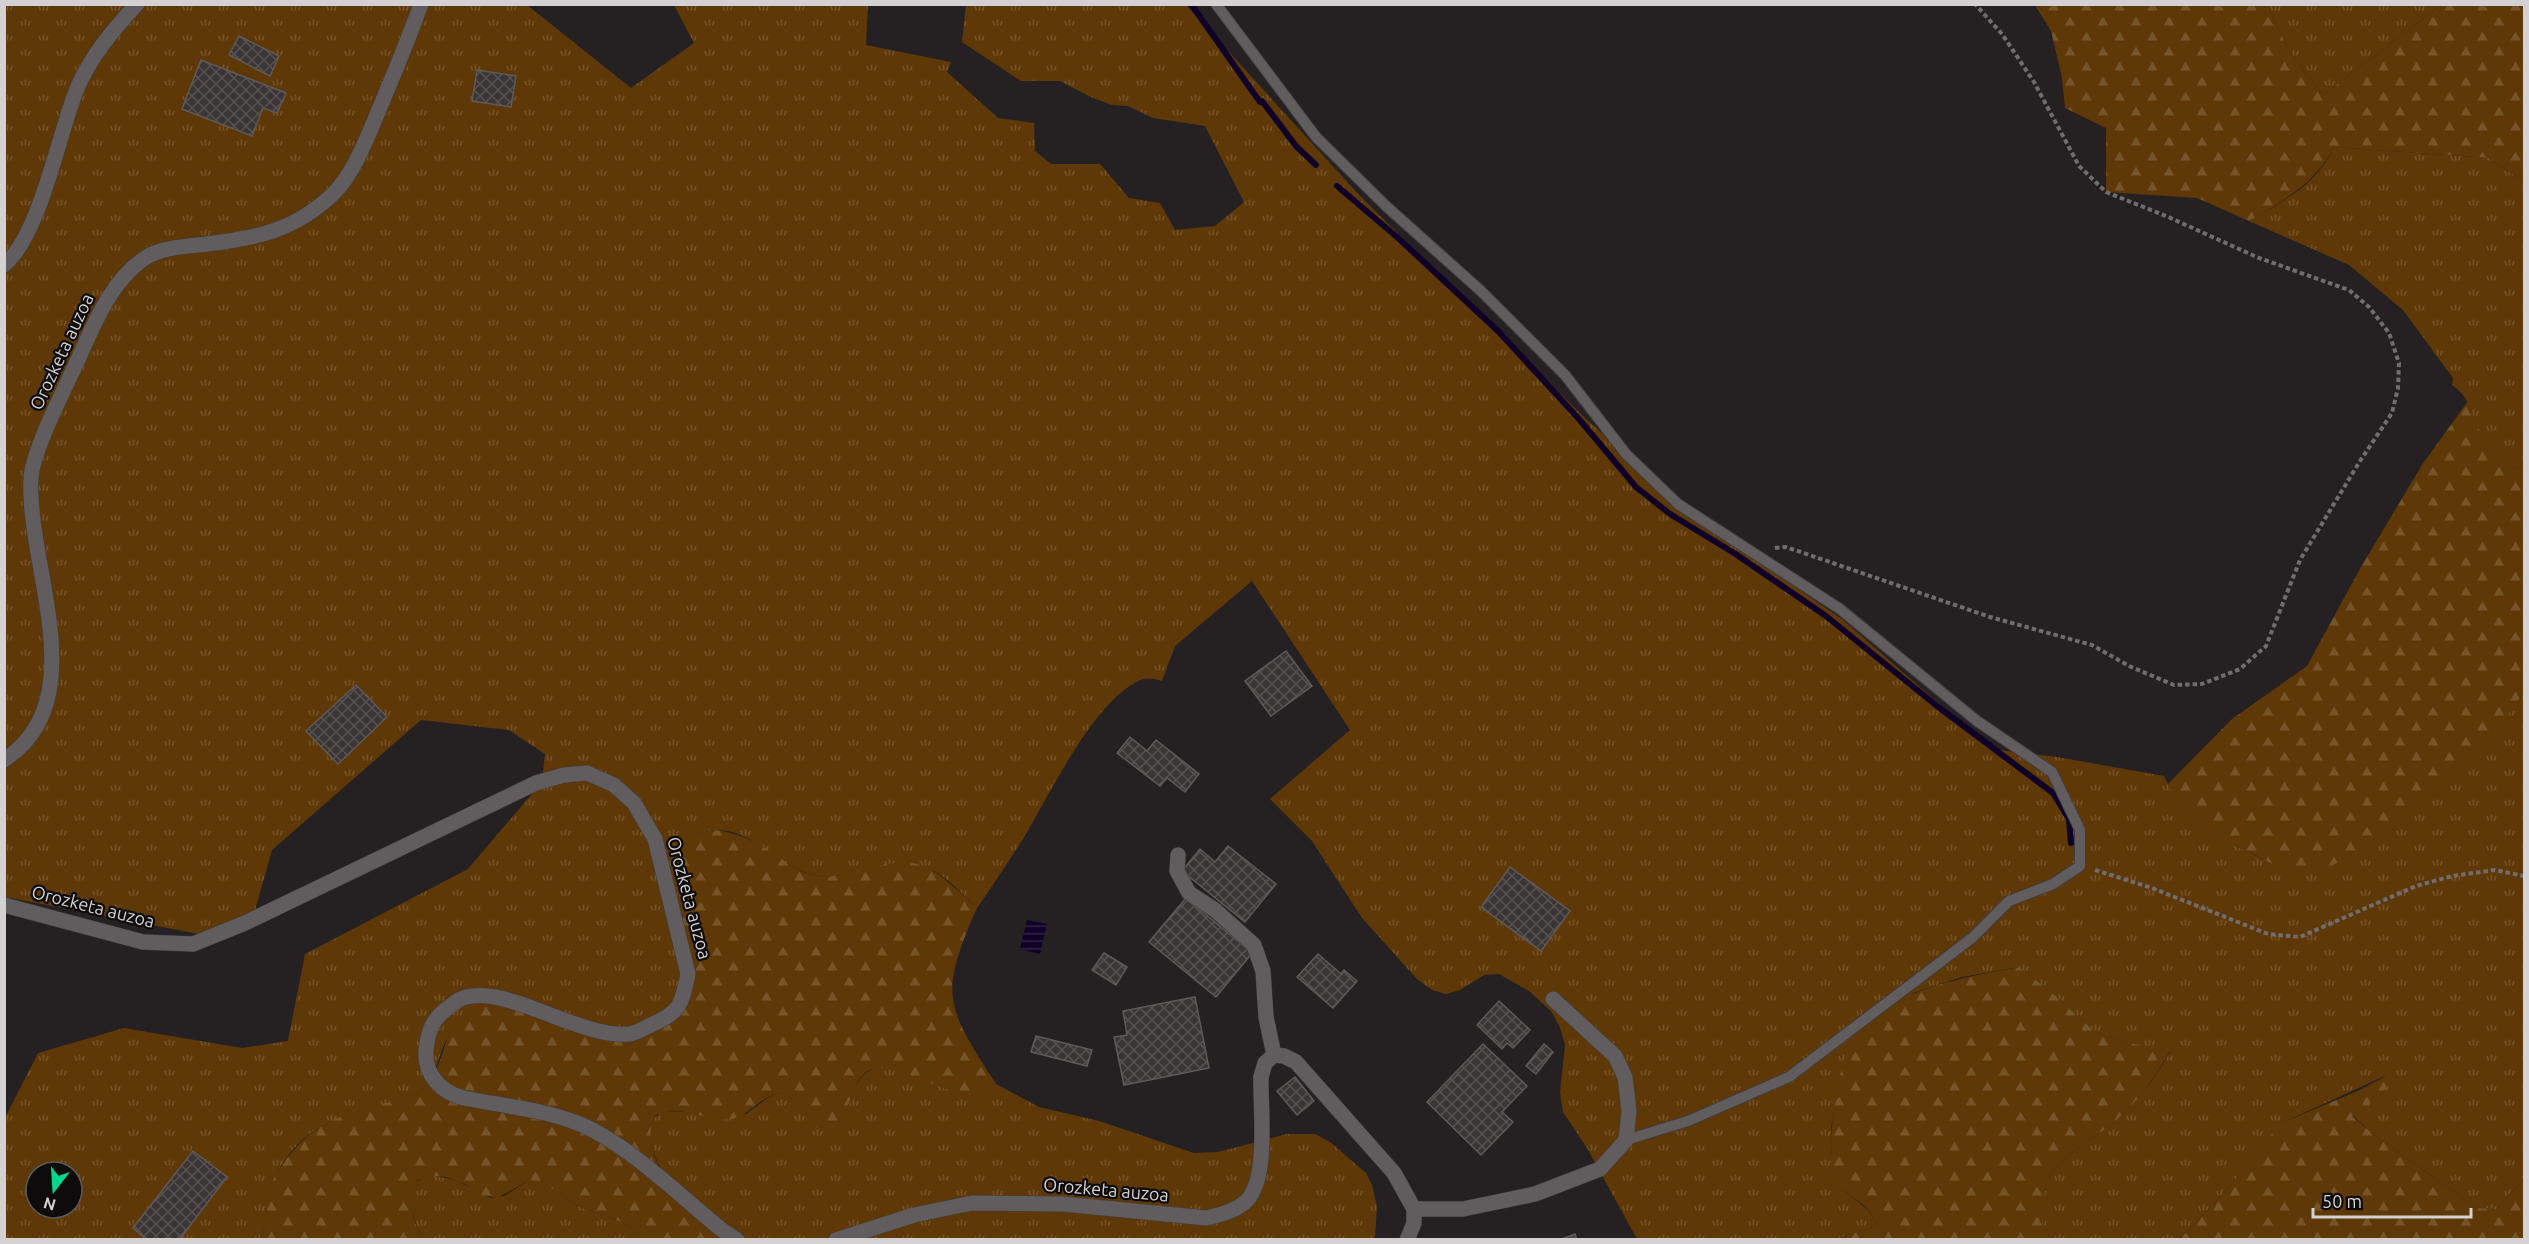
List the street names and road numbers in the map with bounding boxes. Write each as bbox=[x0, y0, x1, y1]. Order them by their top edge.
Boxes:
street label: Orozketa auzoa bbox=[25, 290, 97, 413]
street label: Orozketa auzoa bbox=[664, 834, 716, 961]
street label: Orozketa auzoa bbox=[30, 881, 157, 931]
street label: Orozketa auzoa bbox=[1042, 1174, 1170, 1204]

